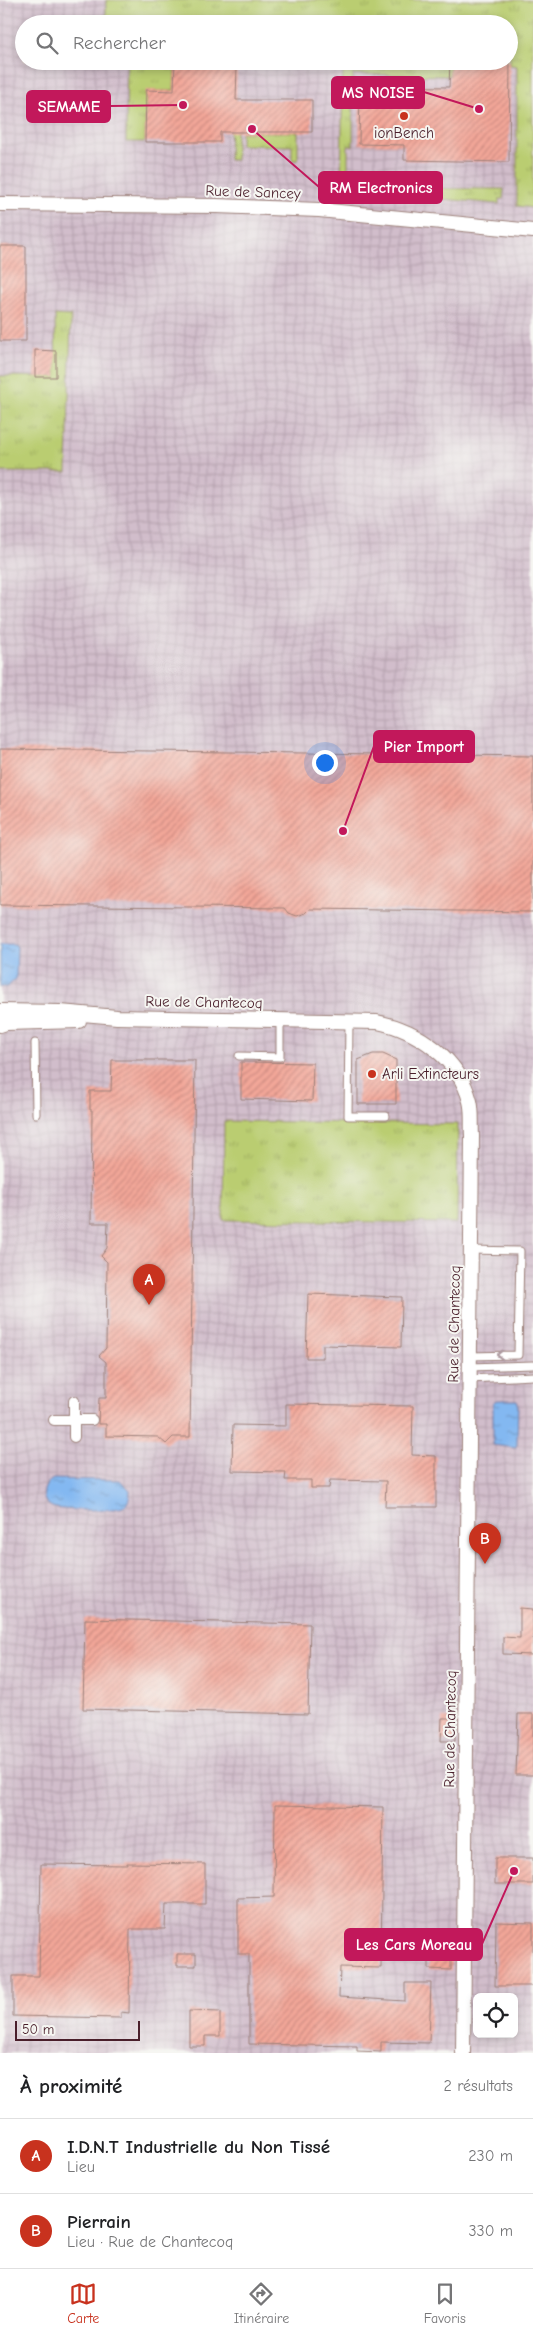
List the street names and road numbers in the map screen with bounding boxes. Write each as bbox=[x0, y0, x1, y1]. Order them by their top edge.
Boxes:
street label: Rue de Sancey bbox=[205, 181, 301, 203]
street label: Rue de Chantecoq bbox=[145, 992, 263, 1012]
street label: Rue de Chantecoq bbox=[444, 1265, 464, 1383]
street label: Rue de Chantecoq bbox=[440, 1670, 460, 1788]

